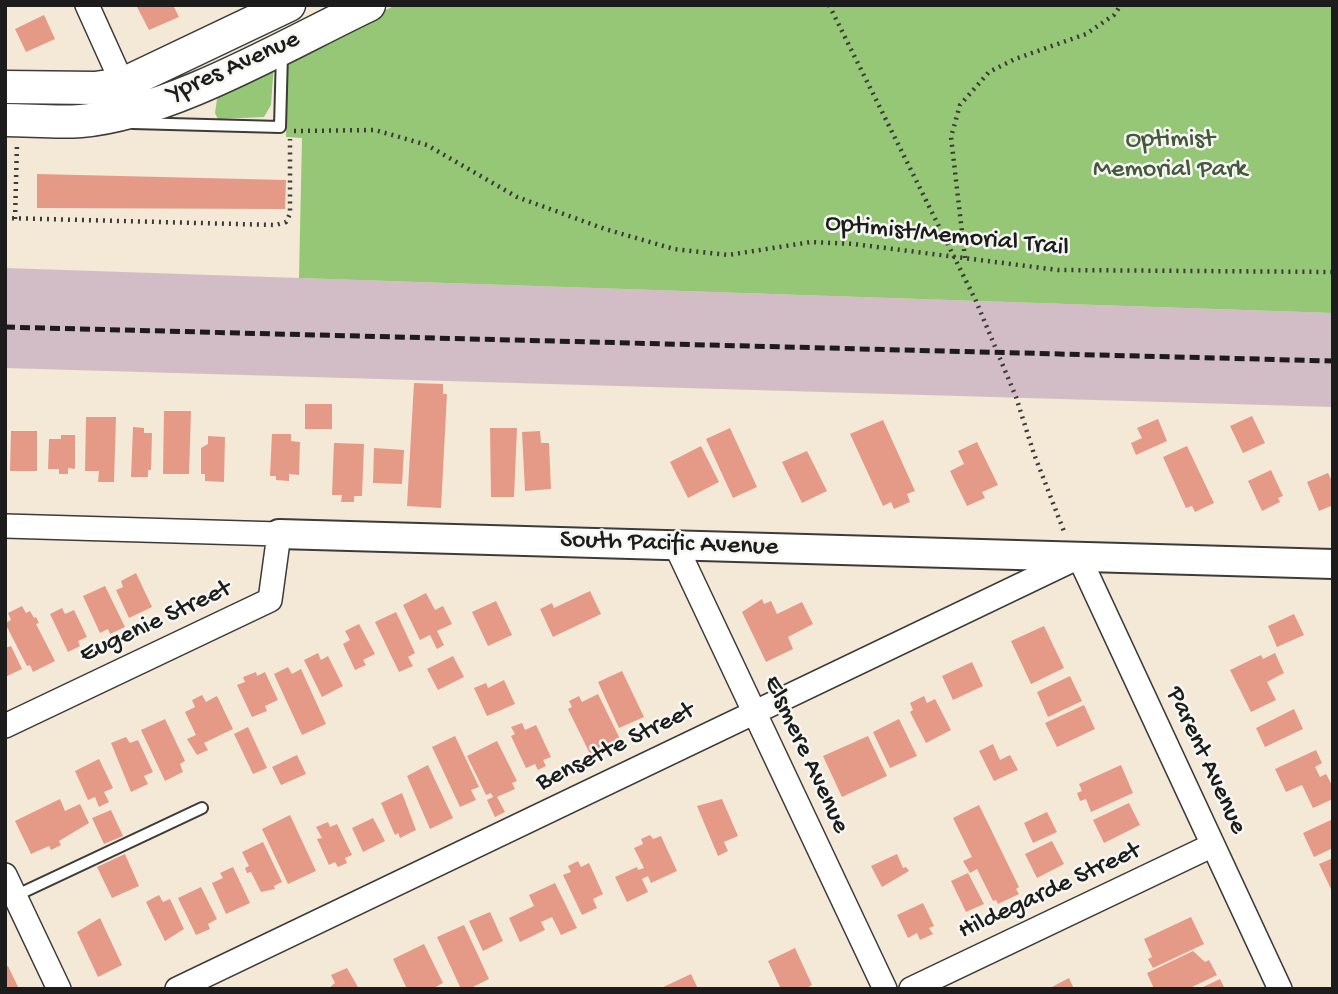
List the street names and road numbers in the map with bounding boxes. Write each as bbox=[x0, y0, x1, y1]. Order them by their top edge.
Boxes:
street label: Ypres Avenue bbox=[163, 25, 305, 111]
street label: Optimist/Memorial Trail bbox=[824, 209, 1070, 265]
street label: South Pacific Avenue bbox=[559, 526, 779, 564]
street label: Eugenie Street bbox=[75, 574, 237, 672]
street label: Elsmere Avenue bbox=[755, 671, 855, 839]
street label: Parent Avenue bbox=[1157, 682, 1253, 840]
street label: Bensette Street bbox=[532, 696, 700, 800]
street label: Hildegarde Street bbox=[954, 836, 1146, 948]

